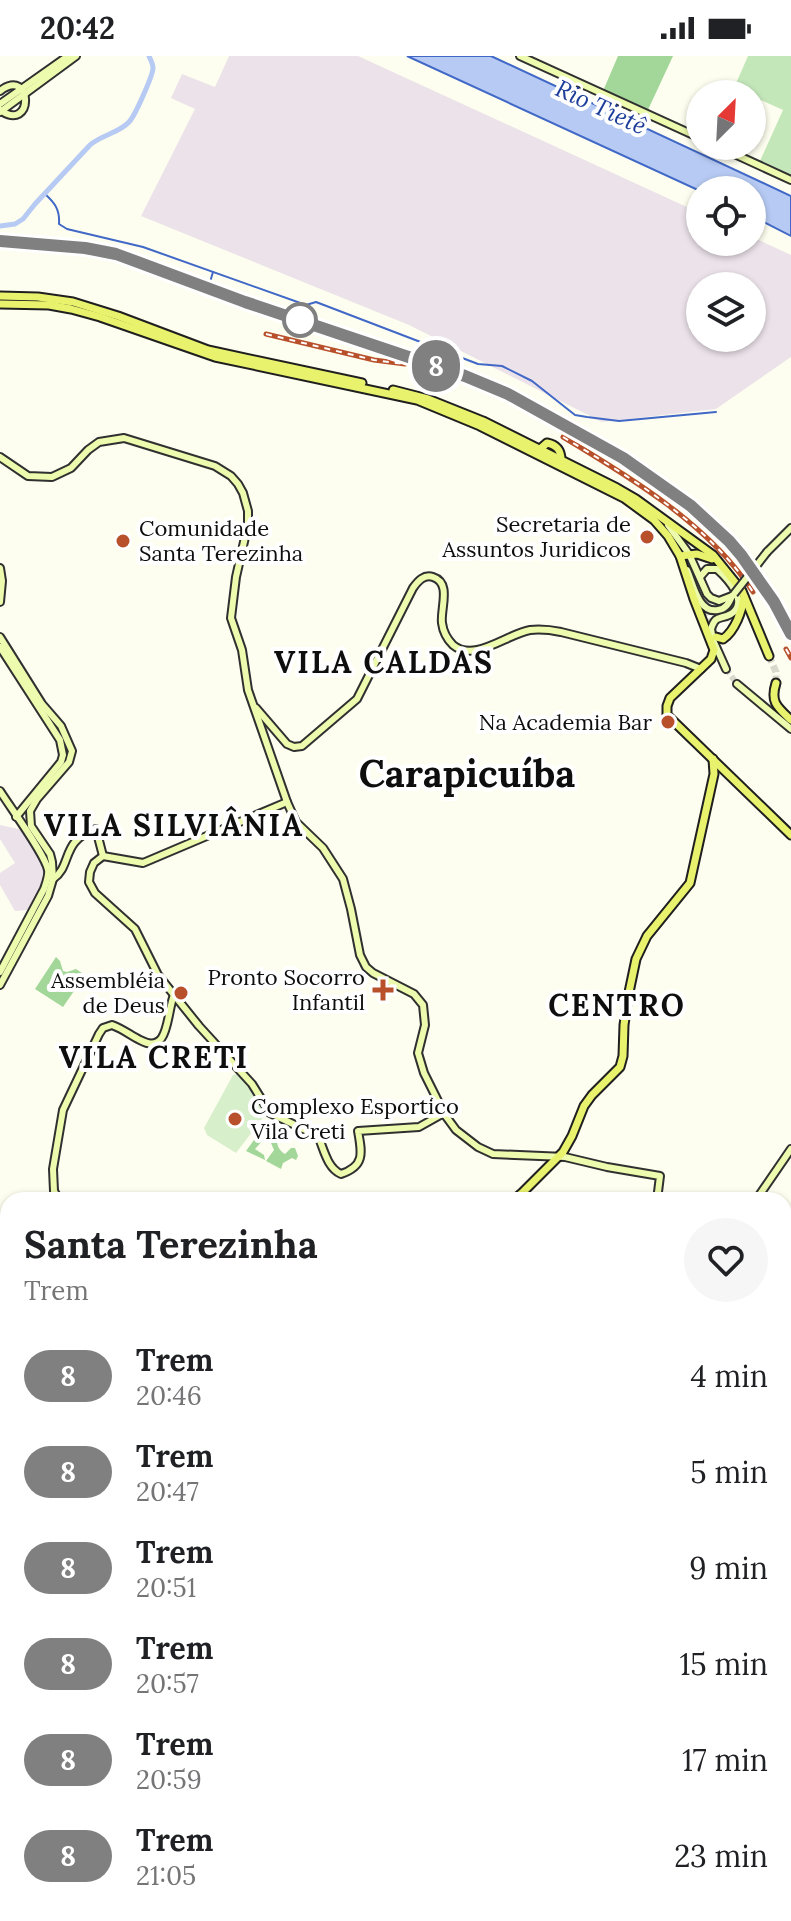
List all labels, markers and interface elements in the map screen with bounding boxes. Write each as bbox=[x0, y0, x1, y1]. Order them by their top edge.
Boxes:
text: 20:42 bbox=[40, 9, 115, 47]
water label: Rio Tietê bbox=[551, 72, 651, 142]
north arrow bbox=[686, 80, 766, 160]
map controls bbox=[686, 80, 766, 352]
button: locate bbox=[686, 176, 766, 256]
button: layers bbox=[686, 272, 766, 352]
unlabelled marker bbox=[283, 303, 317, 337]
line badge: 8 bbox=[410, 340, 462, 392]
text: 8 bbox=[428, 348, 444, 384]
place label: Secretaria de Assuntos Juridicos bbox=[441, 510, 631, 563]
place label: Comunidade Santa Terezinha bbox=[139, 514, 303, 567]
marker: Secretaria de Assuntos Juridicos bbox=[638, 528, 656, 546]
marker: Comunidade Santa Terezinha bbox=[114, 532, 132, 550]
district label: VILA CALDAS bbox=[274, 643, 494, 681]
place label: Na Academia Bar bbox=[479, 708, 652, 736]
marker: Na Academia Bar bbox=[659, 713, 677, 731]
district label: Carapicuíba bbox=[359, 749, 575, 797]
district label: VILA SILVIÂNIA bbox=[44, 806, 304, 844]
place label: Pronto Socorro Infantil bbox=[208, 963, 365, 1016]
place label: Assembléia de Deus bbox=[50, 966, 165, 1019]
marker: Pronto Socorro Infantil bbox=[372, 979, 394, 1001]
marker: Assembléia de Deus bbox=[172, 984, 190, 1002]
district label: CENTRO bbox=[548, 986, 686, 1024]
district label: VILA CRETI bbox=[59, 1038, 249, 1076]
place label: Complexo Esportico Vila Creti bbox=[250, 1092, 459, 1145]
marker: Complexo Esportico Vila Creti bbox=[226, 1110, 244, 1128]
button: heart bbox=[684, 1218, 768, 1302]
text: Santa Terezinha bbox=[24, 1220, 318, 1268]
text: Trem bbox=[24, 1274, 89, 1307]
text: Trem bbox=[136, 1341, 213, 1379]
text: 4 min bbox=[690, 1357, 768, 1395]
text: 8 bbox=[60, 1358, 76, 1394]
text: 20:46 bbox=[136, 1379, 202, 1412]
text: Trem bbox=[136, 1437, 213, 1475]
text: 5 min bbox=[690, 1453, 768, 1491]
text: 8 bbox=[60, 1454, 76, 1490]
text: 20:47 bbox=[136, 1475, 199, 1508]
text: Trem bbox=[136, 1533, 213, 1571]
text: 9 min bbox=[689, 1549, 768, 1587]
text: 8 bbox=[60, 1550, 76, 1586]
text: 20:51 bbox=[136, 1571, 196, 1604]
text: Trem bbox=[136, 1629, 213, 1667]
text: 15 min bbox=[679, 1645, 768, 1683]
text: 8 bbox=[60, 1646, 76, 1682]
text: 20:57 bbox=[136, 1667, 199, 1700]
text: Trem bbox=[136, 1725, 213, 1763]
text: 17 min bbox=[682, 1741, 768, 1779]
text: 8 bbox=[60, 1742, 76, 1778]
text: 20:59 bbox=[136, 1763, 202, 1796]
text: Trem bbox=[136, 1821, 213, 1859]
text: 23 min bbox=[674, 1837, 768, 1875]
text: 8 bbox=[60, 1838, 76, 1874]
text: 21:05 bbox=[136, 1859, 196, 1892]

